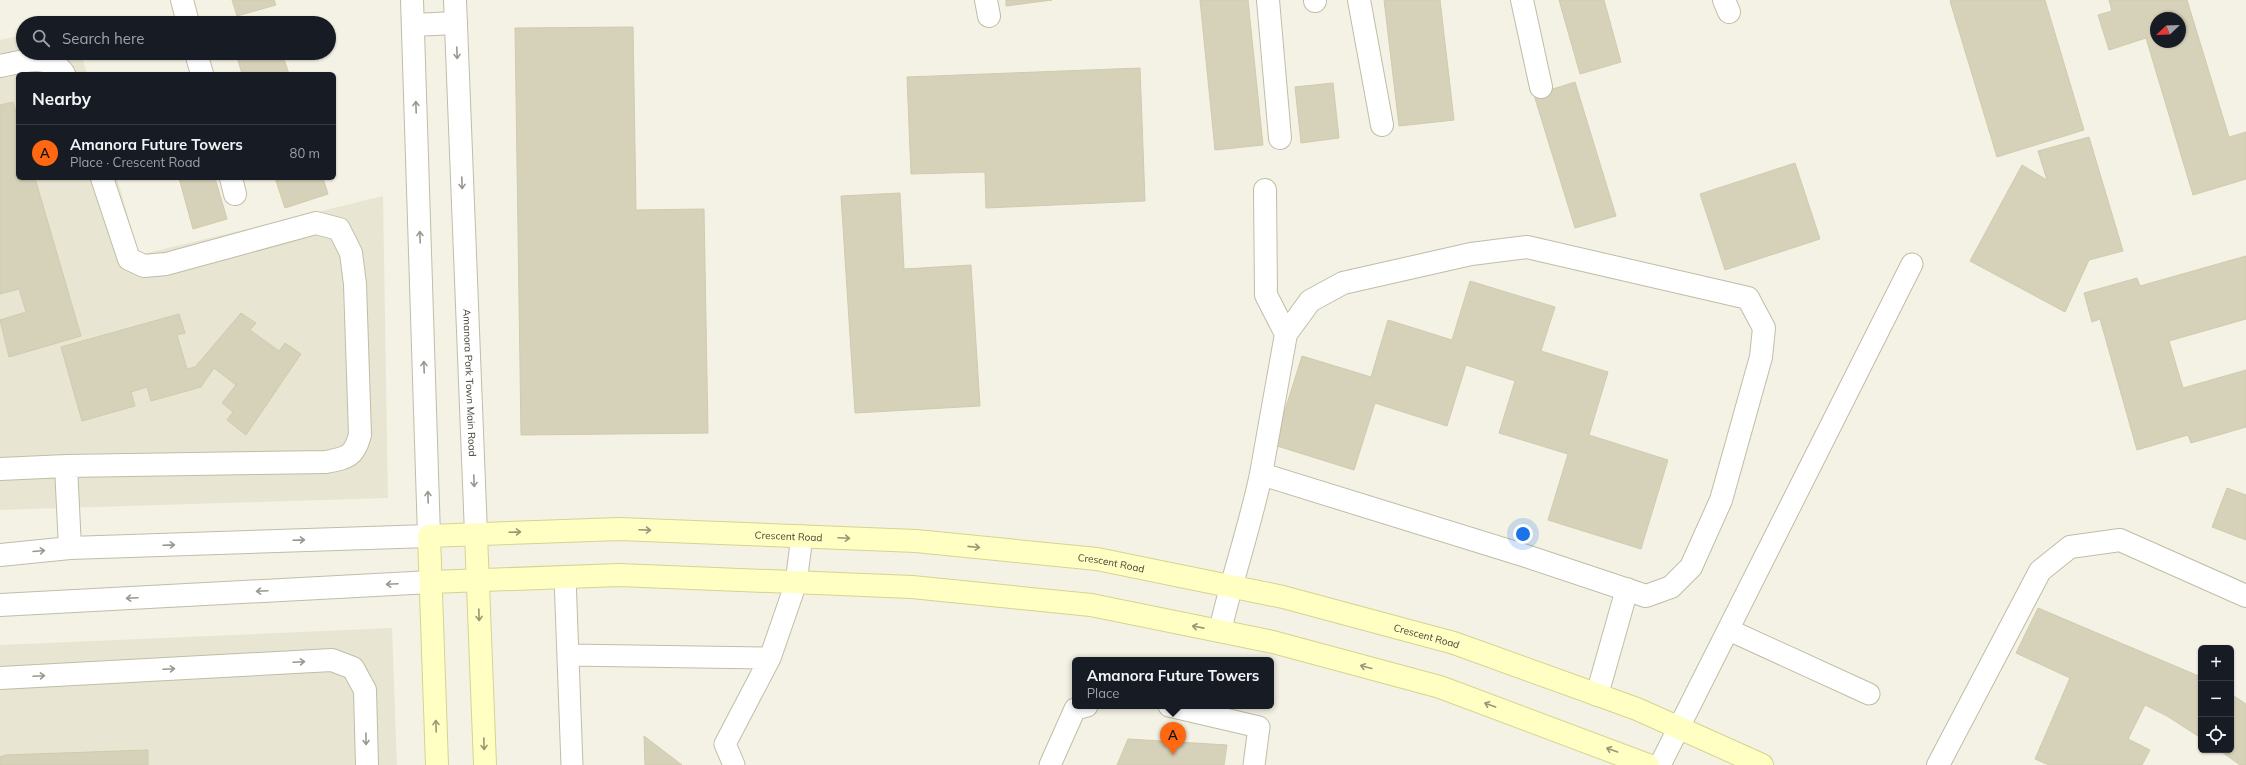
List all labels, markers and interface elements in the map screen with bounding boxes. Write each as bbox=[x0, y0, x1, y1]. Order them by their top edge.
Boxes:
north arrow bbox=[2150, 12, 2186, 48]
search box bbox=[16, 16, 336, 60]
icon: search bbox=[30, 27, 52, 49]
text: Search here bbox=[62, 29, 144, 48]
one-way arrow bbox=[453, 46, 461, 59]
text: Nearby bbox=[32, 88, 91, 109]
one-way arrow bbox=[412, 101, 419, 114]
text: Amanora Future Towers bbox=[70, 135, 243, 154]
text: A bbox=[40, 145, 50, 161]
text: 80 m bbox=[290, 145, 320, 161]
text: Place · Crescent Road bbox=[70, 154, 200, 170]
one-way arrow bbox=[458, 176, 466, 189]
one-way arrow bbox=[416, 231, 424, 244]
street label: Amanora Park Town Main Road bbox=[460, 309, 479, 457]
one-way arrow bbox=[420, 361, 428, 374]
one-way arrow bbox=[470, 474, 477, 487]
one-way arrow bbox=[424, 491, 432, 504]
your location bbox=[1513, 524, 1533, 544]
one-way arrow bbox=[638, 526, 651, 533]
one-way arrow bbox=[508, 528, 521, 536]
street label: Crescent Road bbox=[754, 528, 823, 544]
one-way arrow bbox=[837, 534, 850, 541]
one-way arrow bbox=[292, 536, 305, 544]
one-way arrow bbox=[162, 541, 175, 549]
one-way arrow bbox=[967, 543, 980, 550]
one-way arrow bbox=[32, 548, 45, 555]
street label: Crescent Road bbox=[1077, 551, 1146, 576]
one-way arrow bbox=[386, 580, 399, 587]
one-way arrow bbox=[256, 587, 269, 594]
one-way arrow bbox=[126, 594, 139, 602]
one-way arrow bbox=[475, 608, 482, 621]
street label: Crescent Road bbox=[1392, 621, 1461, 651]
one-way arrow bbox=[1192, 623, 1205, 631]
map controls bbox=[2198, 645, 2234, 753]
button: + bbox=[2198, 645, 2234, 681]
popup bbox=[1072, 657, 1274, 709]
one-way arrow bbox=[292, 658, 305, 666]
one-way arrow bbox=[1359, 663, 1372, 670]
one-way arrow bbox=[162, 665, 175, 672]
text: Amanora Future Towers bbox=[1087, 666, 1259, 685]
one-way arrow bbox=[32, 672, 45, 679]
button: − bbox=[2198, 681, 2234, 717]
text: Place bbox=[1087, 685, 1119, 701]
one-way arrow bbox=[1484, 701, 1496, 709]
button: locate bbox=[2198, 717, 2234, 753]
one-way arrow bbox=[432, 720, 440, 733]
pin: A bbox=[1160, 722, 1186, 755]
one-way arrow bbox=[362, 732, 370, 745]
one-way arrow bbox=[480, 737, 488, 750]
one-way arrow bbox=[1605, 746, 1618, 753]

